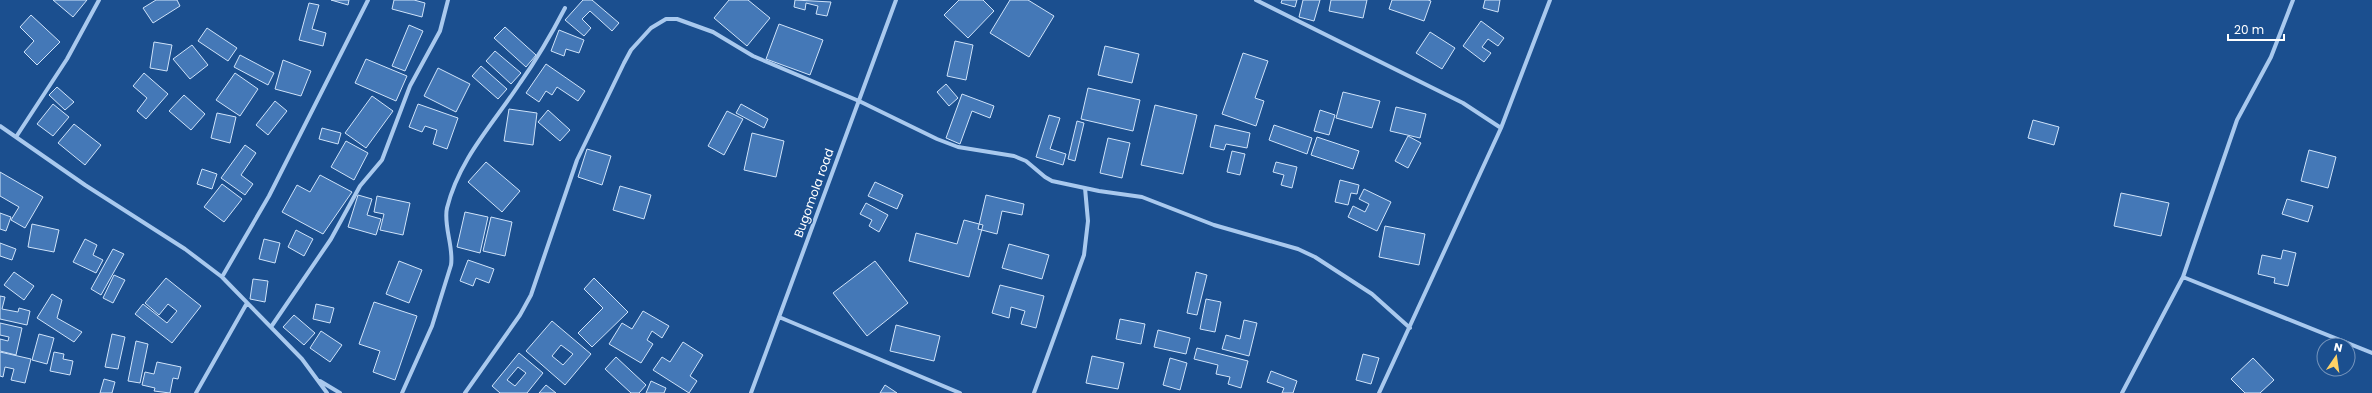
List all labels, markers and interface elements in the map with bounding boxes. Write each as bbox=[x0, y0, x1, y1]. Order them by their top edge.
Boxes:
scale bar bbox=[2228, 16, 2284, 42]
text: 20 m bbox=[2234, 21, 2264, 38]
street label: Bugomola road bbox=[790, 146, 838, 240]
north arrow bbox=[2316, 337, 2356, 377]
text: N bbox=[2332, 339, 2344, 356]

